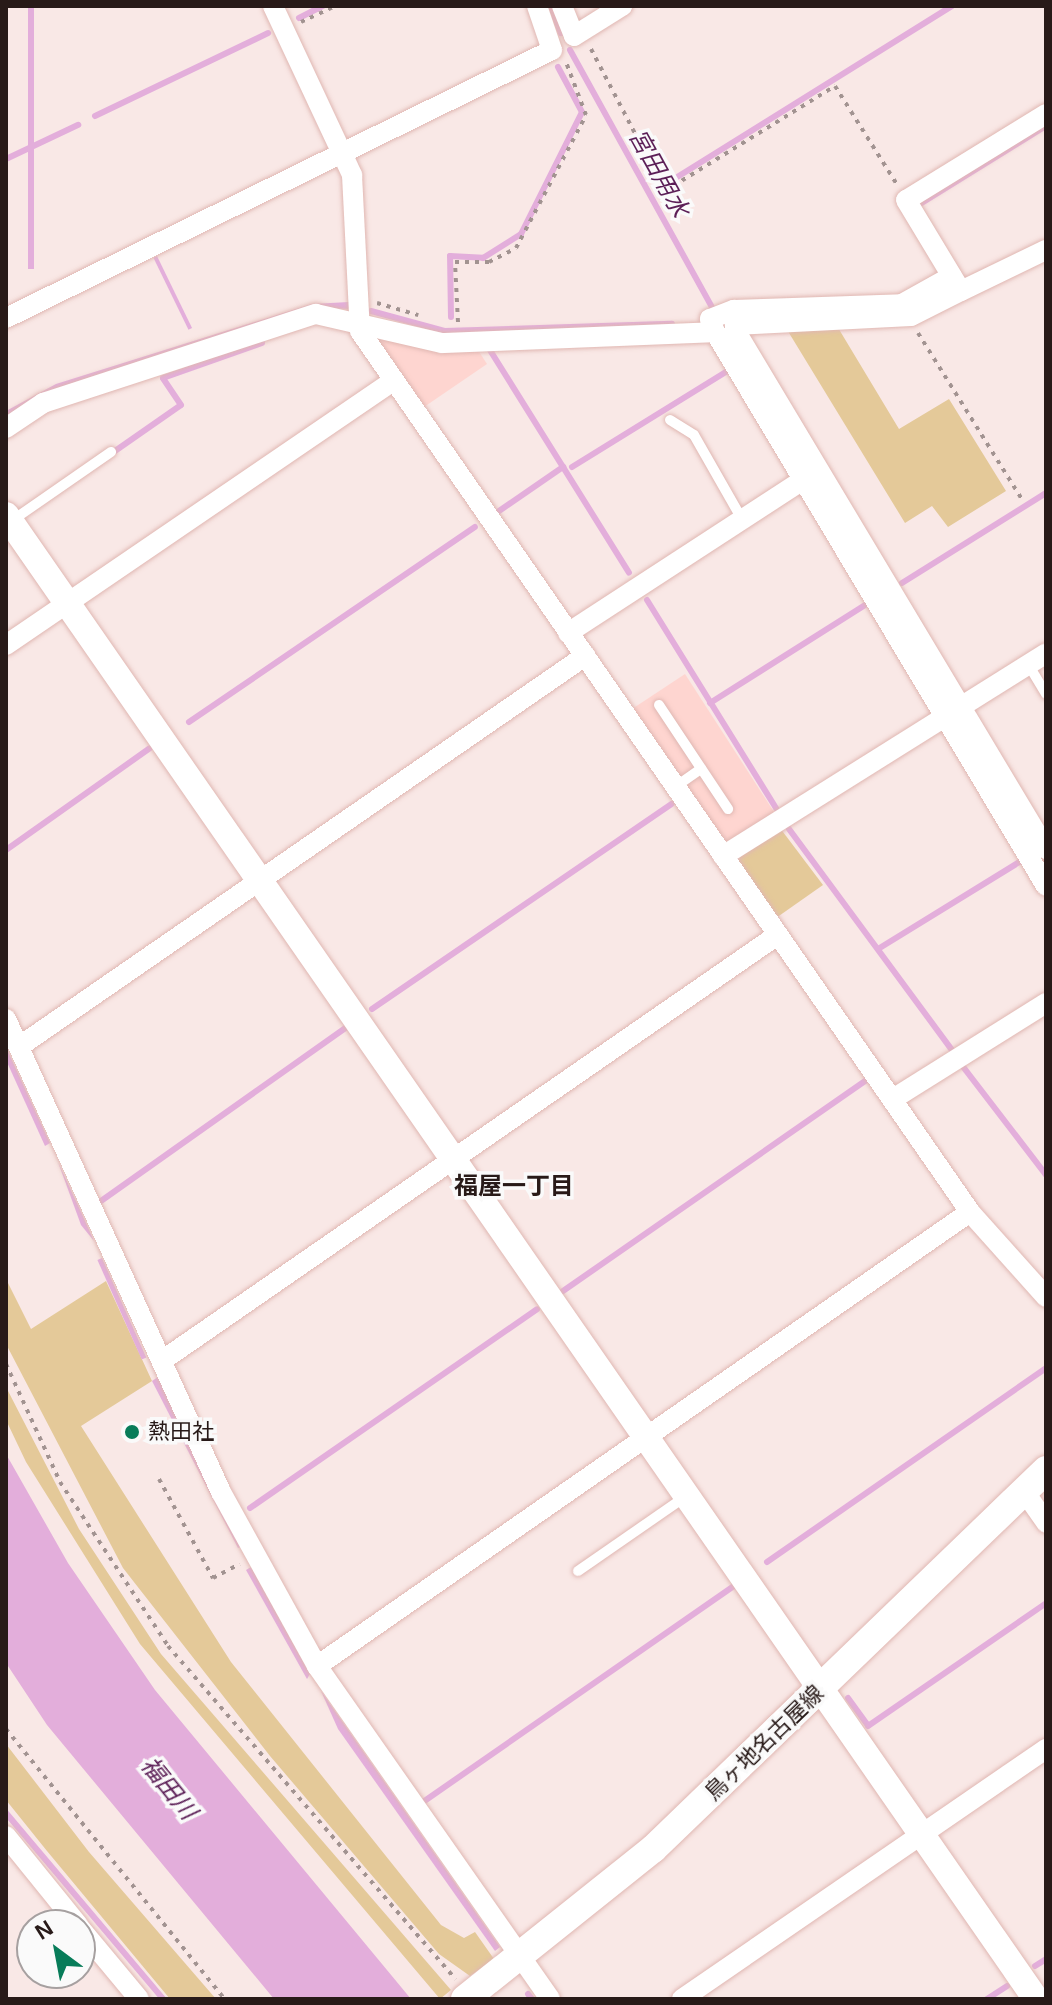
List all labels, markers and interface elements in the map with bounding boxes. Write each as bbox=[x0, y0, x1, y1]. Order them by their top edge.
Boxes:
water label: 宮田用水 bbox=[623, 124, 695, 222]
district label: 福屋一丁目 bbox=[454, 1172, 574, 1200]
place label: 熱田社 bbox=[148, 1419, 214, 1445]
marker: 熱田社 bbox=[123, 1423, 141, 1441]
street label: 鳥ヶ地名古屋線 bbox=[699, 1680, 829, 1806]
water label: 福田川 bbox=[135, 1751, 203, 1825]
north arrow bbox=[16, 1909, 96, 1989]
text: N bbox=[31, 1915, 57, 1945]

